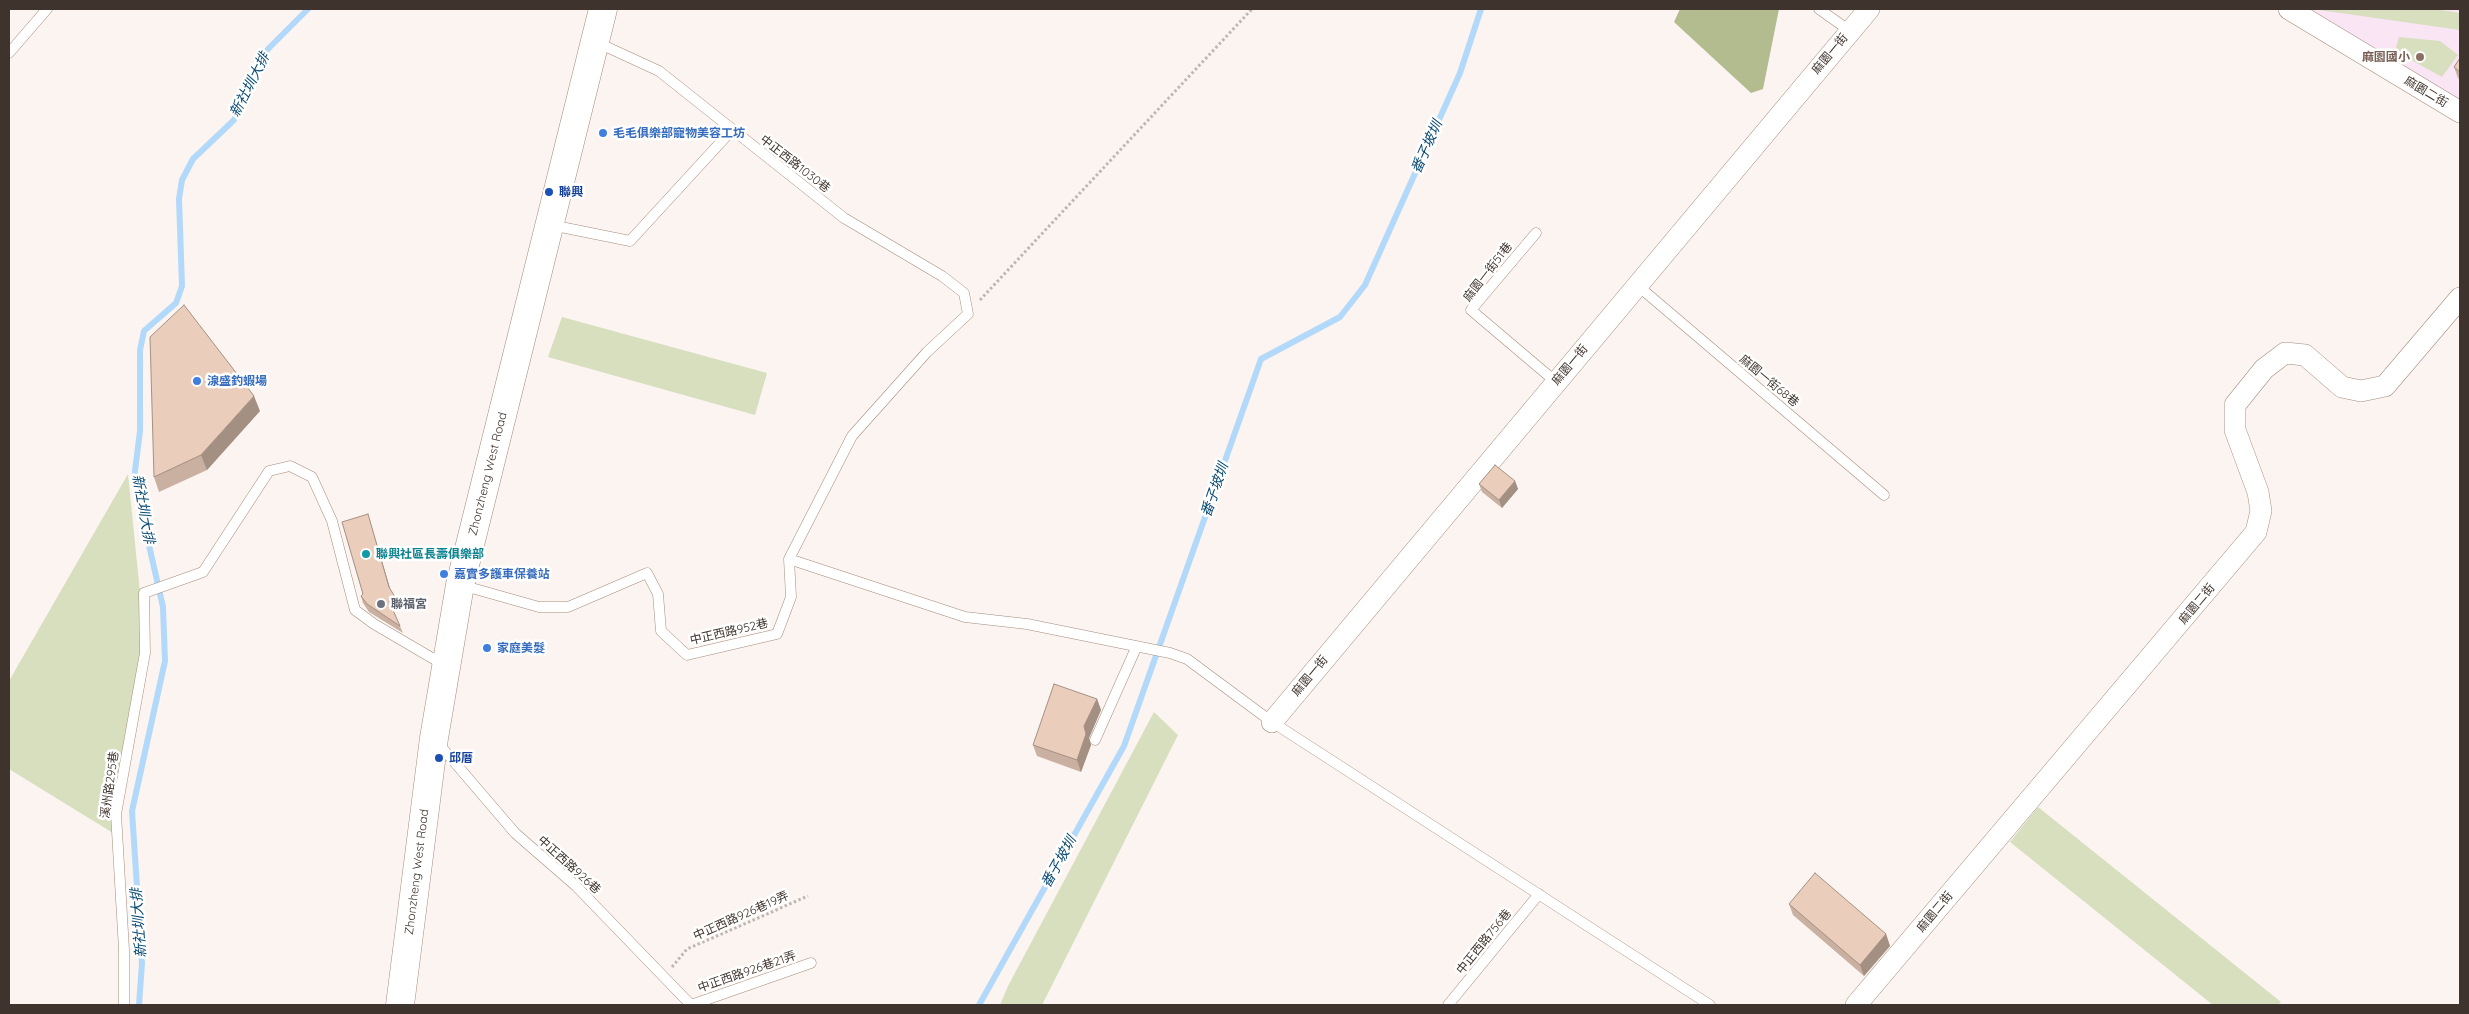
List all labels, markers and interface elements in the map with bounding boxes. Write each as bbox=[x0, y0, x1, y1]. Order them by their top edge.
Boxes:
street label: 麻園一街 bbox=[1809, 31, 1851, 77]
water label: 新社圳大排 bbox=[227, 50, 273, 120]
place label: 麻園國小 bbox=[2362, 50, 2410, 64]
marker: 麻園國小 bbox=[2414, 51, 2426, 63]
street label: 麻園二街 bbox=[2402, 73, 2450, 111]
water label: 番子坡圳 bbox=[1408, 118, 1446, 176]
place label: 毛毛俱樂部寵物美容工坊 bbox=[613, 126, 745, 140]
marker: 毛毛俱樂部寵物美容工坊 bbox=[597, 127, 609, 139]
street label: 中正西路1030巷 bbox=[757, 132, 833, 196]
place label: 聯興 bbox=[559, 185, 583, 199]
marker: 聯興 bbox=[543, 186, 555, 198]
street label: 麻園一街51巷 bbox=[1460, 240, 1516, 304]
street label: 麻園一街 bbox=[1549, 342, 1591, 388]
street label: 麻園一街68巷 bbox=[1736, 352, 1802, 410]
place label: 湶盛釣蝦場 bbox=[207, 374, 267, 388]
marker: 湶盛釣蝦場 bbox=[191, 375, 203, 387]
street label: Zhonzheng West Road bbox=[466, 411, 510, 537]
water label: 番子坡圳 bbox=[1198, 461, 1232, 519]
water label: 新社圳大排 bbox=[129, 473, 157, 545]
place label: 聯興社區長壽俱樂部 bbox=[376, 547, 484, 561]
marker: 聯興社區長壽俱樂部 bbox=[360, 548, 372, 560]
place label: 嘉實多護車保養站 bbox=[454, 567, 550, 581]
marker: 嘉實多護車保養站 bbox=[438, 568, 450, 580]
street label: 麻園二街 bbox=[2176, 581, 2218, 627]
place label: 聯福宮 bbox=[391, 597, 427, 611]
marker: 聯福宮 bbox=[375, 598, 387, 610]
street label: 中正西路952巷 bbox=[688, 616, 770, 648]
place label: 家庭美髮 bbox=[497, 641, 545, 655]
marker: 家庭美髮 bbox=[481, 642, 493, 654]
street label: 麻園一街 bbox=[1289, 653, 1331, 699]
street label: 溪州路295巷 bbox=[98, 750, 122, 820]
place label: 邱厝 bbox=[449, 751, 473, 765]
marker: 邱厝 bbox=[433, 752, 445, 764]
street label: Zhonzheng West Road bbox=[402, 808, 432, 936]
street label: 中正西路926巷 bbox=[535, 833, 603, 897]
water label: 番子坡圳 bbox=[1038, 833, 1080, 891]
water label: 新社圳大排 bbox=[128, 887, 150, 959]
street label: 中正西路926巷19弄 bbox=[691, 888, 791, 944]
street label: 麻園二街 bbox=[1914, 889, 1956, 935]
street label: 中正西路756巷 bbox=[1453, 907, 1515, 977]
street label: 中正西路926巷21弄 bbox=[696, 948, 798, 996]

